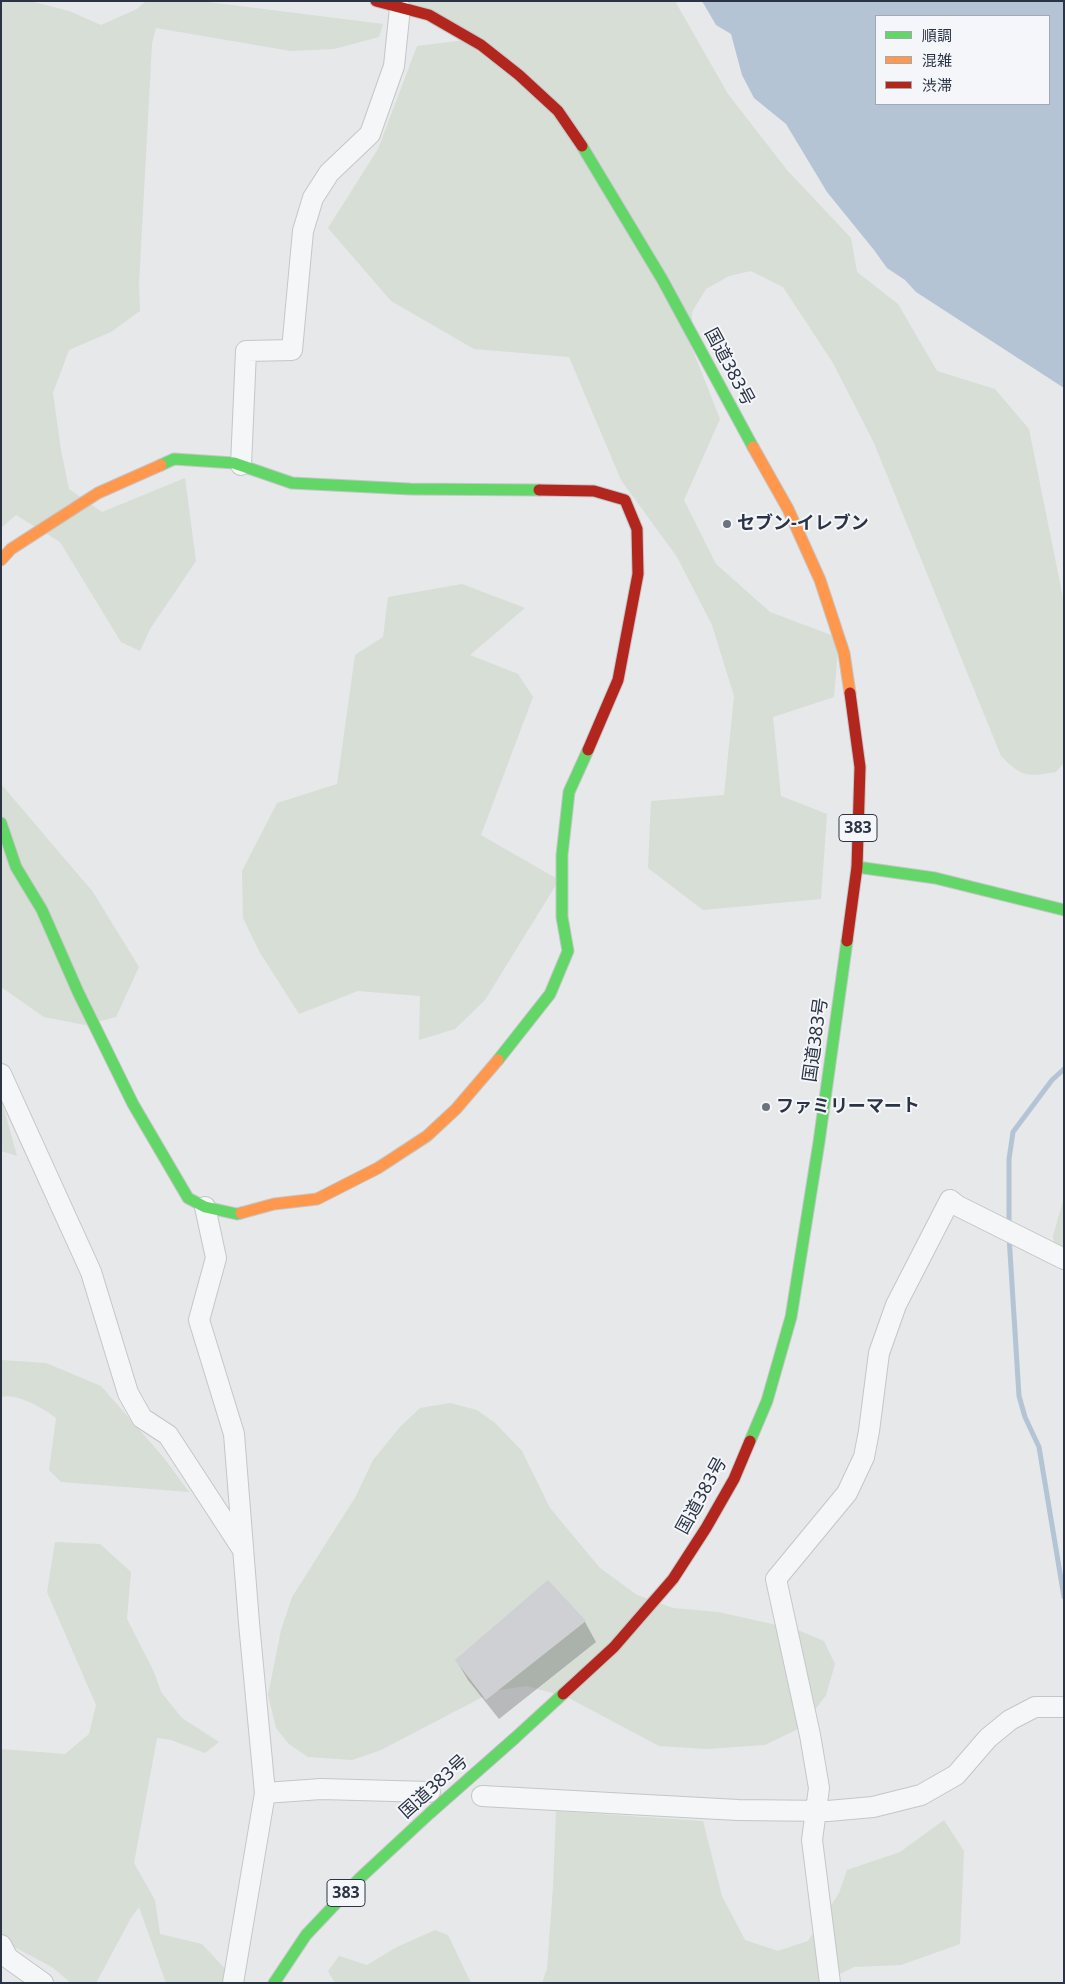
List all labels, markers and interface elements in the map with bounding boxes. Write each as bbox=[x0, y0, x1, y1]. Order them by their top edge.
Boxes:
legend bbox=[875, 15, 1050, 105]
text: 順調 bbox=[922, 25, 952, 45]
text: 混雑 bbox=[922, 50, 952, 70]
text: 渋滞 bbox=[922, 75, 952, 95]
street label: 国道383号 bbox=[700, 324, 758, 410]
place label: セブン-イレブン bbox=[737, 513, 869, 535]
marker: セブン-イレブン bbox=[721, 518, 733, 530]
road number: 383 bbox=[839, 814, 877, 841]
street label: 国道383号 bbox=[799, 996, 833, 1084]
place label: ファミリーマート bbox=[776, 1096, 920, 1118]
marker: ファミリーマート bbox=[760, 1101, 772, 1113]
street label: 国道383号 bbox=[672, 1454, 732, 1538]
street label: 国道383号 bbox=[395, 1751, 473, 1823]
road number: 383 bbox=[327, 1880, 365, 1906]

